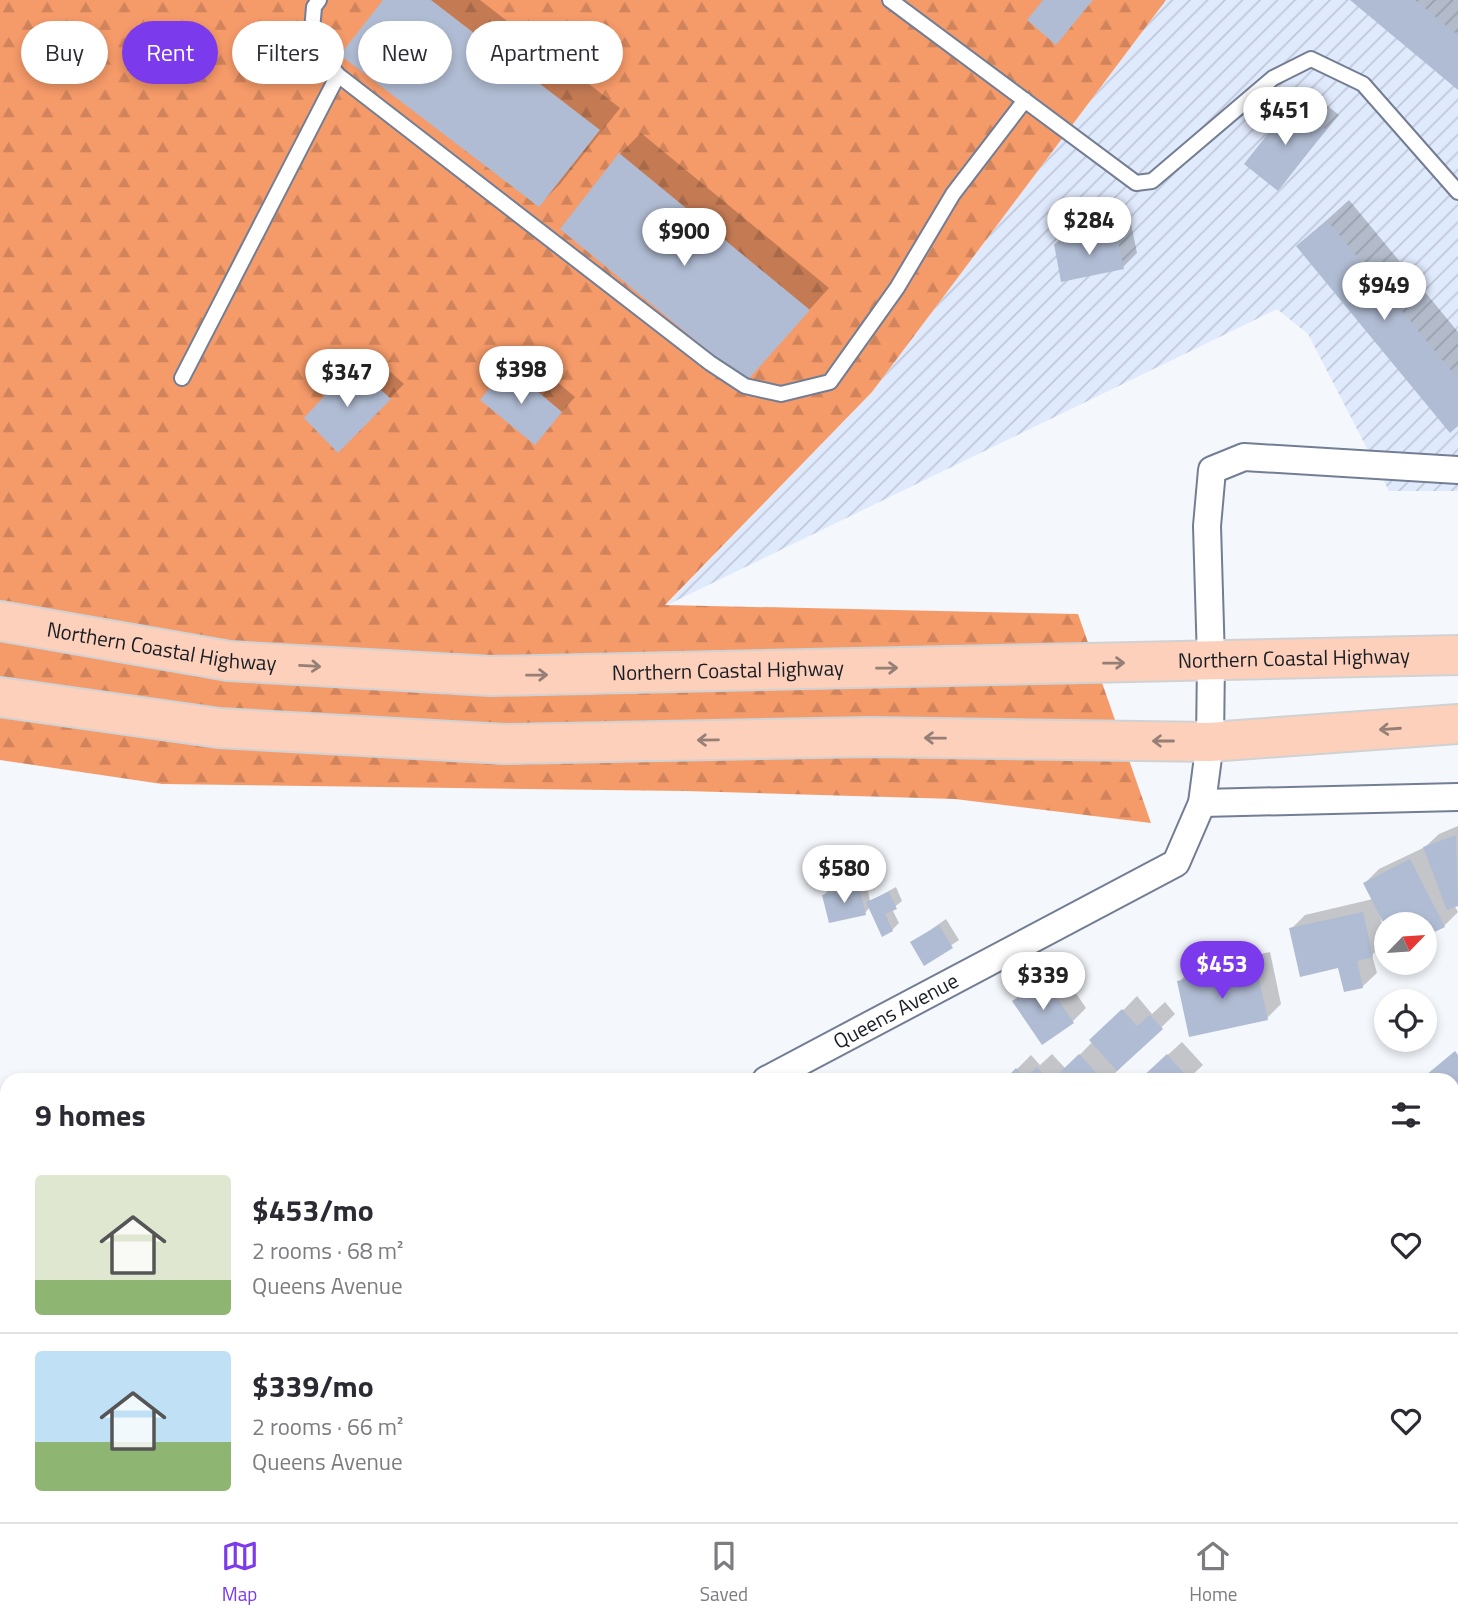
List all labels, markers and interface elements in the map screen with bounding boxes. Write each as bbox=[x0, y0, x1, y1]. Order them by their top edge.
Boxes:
chip: Buy bbox=[21, 21, 108, 84]
chip: Rent bbox=[122, 21, 218, 84]
chip: Filters bbox=[232, 21, 344, 84]
chip: New bbox=[358, 21, 452, 84]
chip: Apartment bbox=[466, 21, 623, 84]
pin: $451 bbox=[1244, 88, 1326, 147]
text: $451 bbox=[1259, 92, 1311, 127]
pin: $284 bbox=[1048, 198, 1130, 257]
text: $284 bbox=[1063, 202, 1115, 237]
pin: $900 bbox=[643, 208, 725, 268]
text: $900 bbox=[658, 213, 710, 248]
pin: $949 bbox=[1343, 262, 1425, 322]
text: $949 bbox=[1358, 267, 1410, 302]
pin: $398 bbox=[480, 346, 562, 406]
pin: $347 bbox=[306, 350, 388, 409]
text: $398 bbox=[495, 351, 547, 386]
text: $347 bbox=[321, 354, 373, 389]
street label: Northern Coastal Highway bbox=[45, 612, 278, 679]
street label: Northern Coastal Highway bbox=[1177, 639, 1410, 676]
street label: Northern Coastal Highway bbox=[612, 651, 844, 688]
one-way arrow bbox=[1102, 657, 1125, 670]
one-way arrow bbox=[298, 659, 321, 672]
one-way arrow bbox=[875, 662, 898, 675]
one-way arrow bbox=[525, 668, 548, 682]
one-way arrow bbox=[1379, 723, 1402, 736]
one-way arrow bbox=[924, 731, 947, 745]
one-way arrow bbox=[697, 733, 720, 747]
one-way arrow bbox=[1152, 735, 1175, 748]
pin: $580 bbox=[803, 846, 885, 905]
text: $580 bbox=[818, 850, 870, 885]
north arrow bbox=[1374, 912, 1437, 975]
map controls bbox=[1374, 912, 1437, 1052]
pin: $453 bbox=[1181, 942, 1263, 1001]
text: $453 bbox=[1196, 946, 1248, 981]
pin: $339 bbox=[1002, 953, 1084, 1012]
text: $339 bbox=[1017, 957, 1069, 992]
street label: Queens Avenue bbox=[827, 964, 964, 1057]
button: locate bbox=[1374, 989, 1437, 1052]
text: 9 homes bbox=[35, 1092, 146, 1138]
icon: filters bbox=[1387, 1096, 1425, 1134]
text: $453/mo bbox=[252, 1187, 374, 1233]
icon: home bbox=[91, 1203, 175, 1287]
icon: heart bbox=[1387, 1226, 1425, 1264]
text: 2 rooms · 68 m² bbox=[252, 1233, 403, 1268]
text: Queens Avenue bbox=[252, 1268, 403, 1303]
text: $339/mo bbox=[252, 1363, 374, 1409]
icon: home bbox=[91, 1379, 175, 1463]
icon: heart bbox=[1387, 1402, 1425, 1440]
text: 2 rooms · 66 m² bbox=[252, 1409, 403, 1444]
text: Queens Avenue bbox=[252, 1444, 403, 1479]
tab: Map bbox=[221, 1537, 259, 1608]
tab: Saved bbox=[700, 1537, 748, 1608]
tab: Home bbox=[1189, 1537, 1237, 1608]

